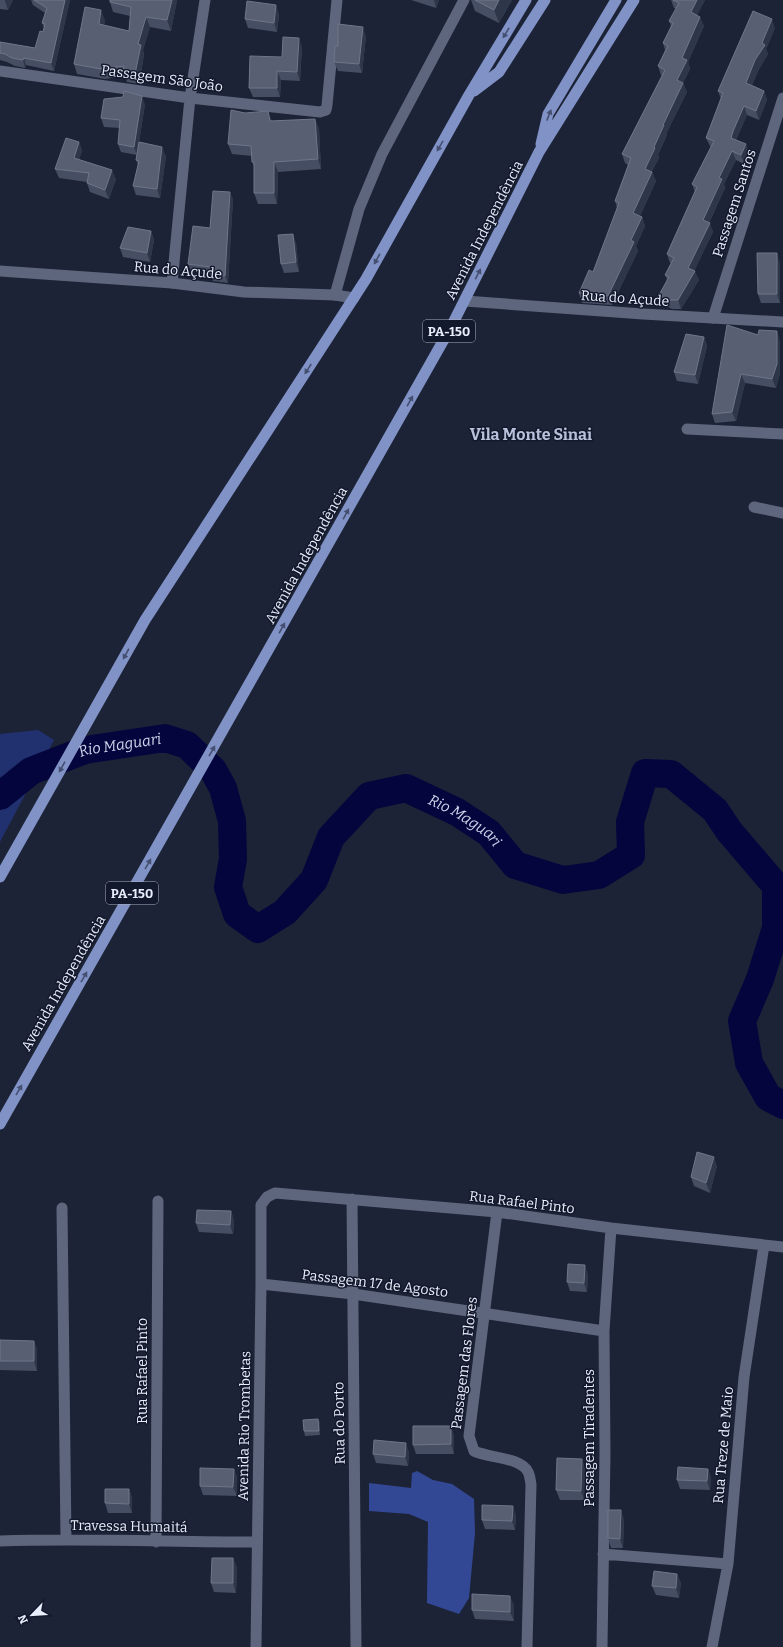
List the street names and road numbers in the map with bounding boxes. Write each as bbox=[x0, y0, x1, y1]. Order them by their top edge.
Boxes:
street label: Passagem São João bbox=[100, 62, 224, 95]
street label: Passagem Santos bbox=[709, 147, 760, 259]
street label: Avenida Independência bbox=[442, 158, 527, 303]
street label: Rua do Açude bbox=[133, 258, 223, 283]
street label: Rua do Açude bbox=[580, 287, 670, 310]
road number: PA-150 bbox=[423, 320, 475, 342]
street label: Avenida Independência bbox=[262, 484, 351, 627]
road number: PA-150 bbox=[106, 882, 158, 904]
street label: Avenida Independência bbox=[18, 912, 109, 1054]
street label: Rua Rafael Pinto bbox=[468, 1188, 576, 1217]
street label: Passagem 17 de Agosto bbox=[301, 1266, 449, 1301]
street label: Passagem das Flores bbox=[448, 1296, 481, 1430]
street label: Rua Rafael Pinto bbox=[134, 1318, 151, 1424]
street label: Avenida Rio Trombetas bbox=[235, 1351, 254, 1501]
street label: Passagem Tiradentes bbox=[581, 1369, 598, 1507]
street label: Rua do Porto bbox=[330, 1382, 349, 1464]
street label: Rua Treze de Maio bbox=[710, 1386, 737, 1504]
street label: Travessa Humaitá bbox=[70, 1517, 188, 1536]

